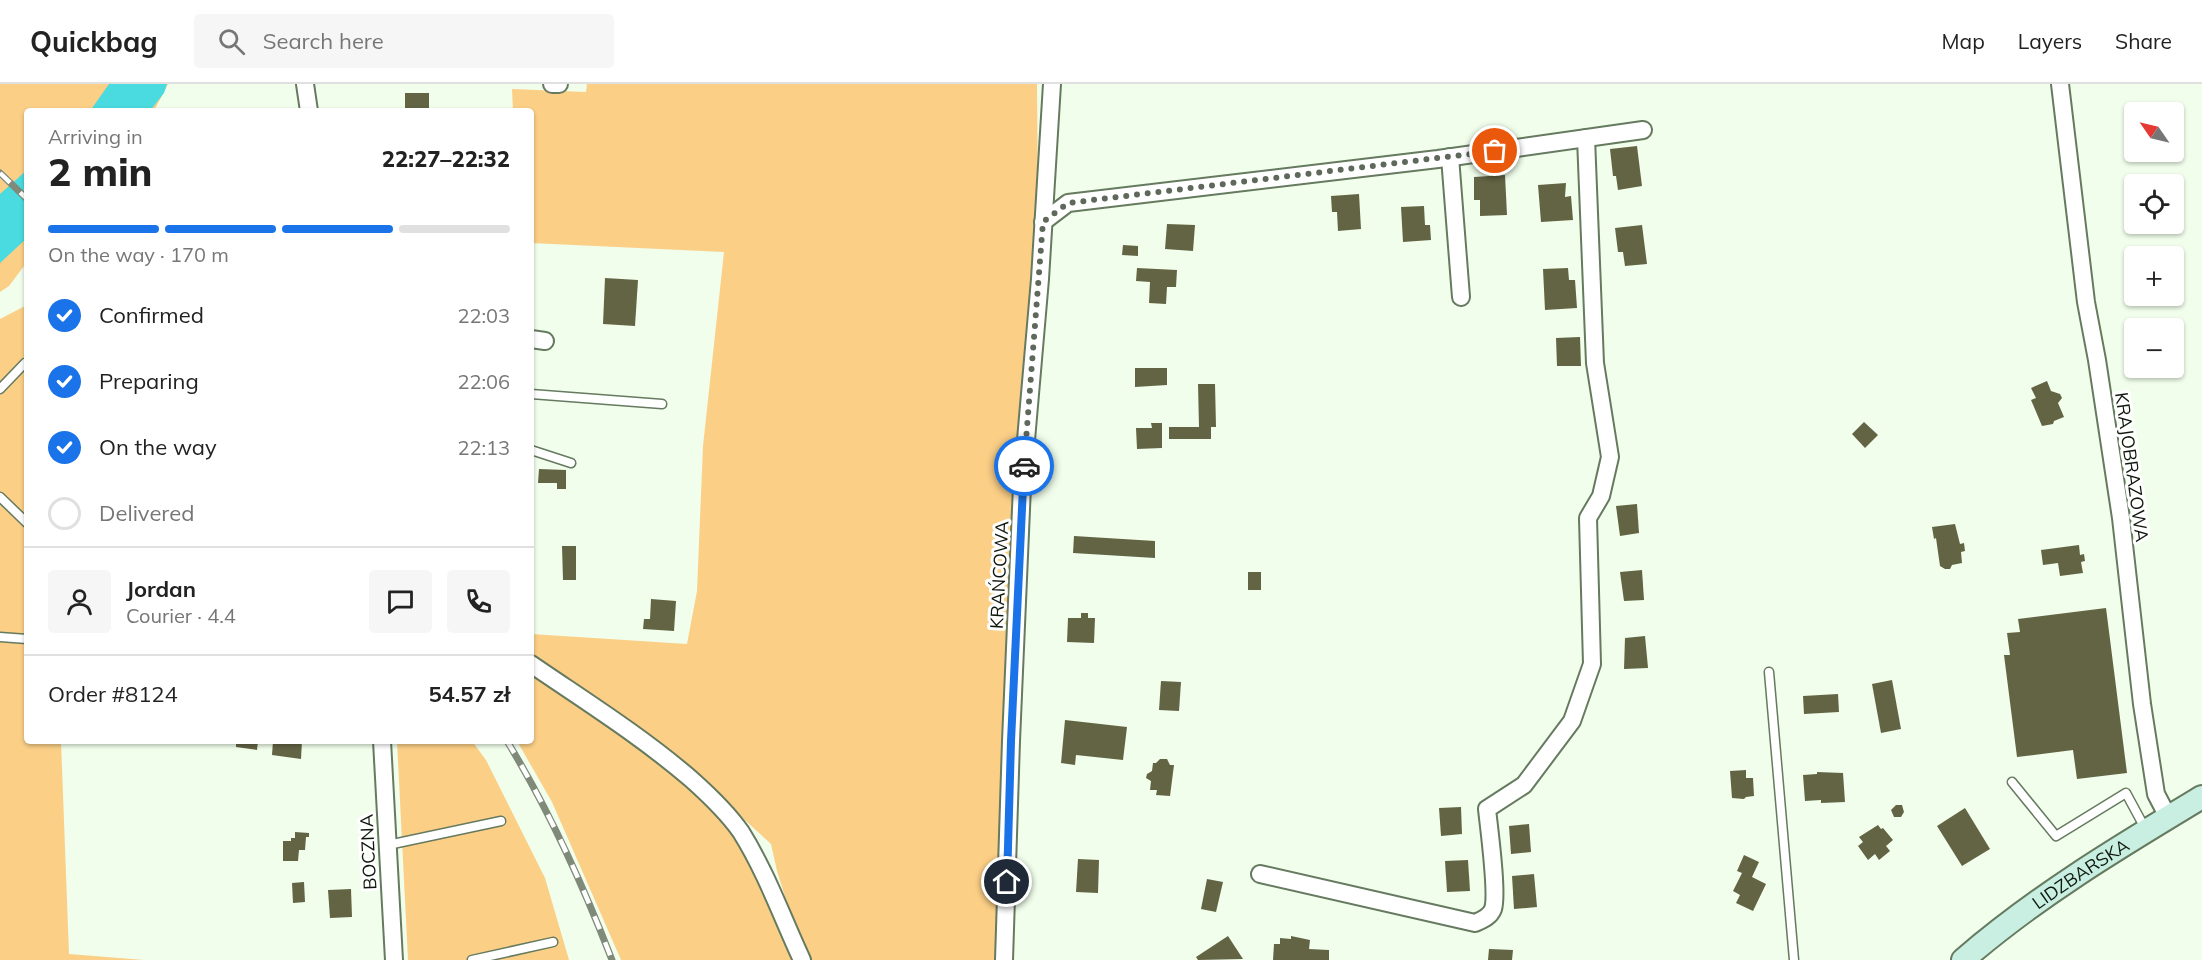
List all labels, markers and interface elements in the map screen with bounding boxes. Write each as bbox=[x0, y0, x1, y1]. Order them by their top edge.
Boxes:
search box bbox=[194, 14, 614, 68]
text: Quickbag bbox=[30, 24, 158, 59]
icon: search bbox=[215, 25, 248, 58]
text: Search here bbox=[263, 27, 384, 55]
text: Map bbox=[1942, 28, 1985, 54]
text: Layers bbox=[2018, 28, 2082, 54]
text: Share bbox=[2115, 28, 2172, 54]
north arrow bbox=[2124, 102, 2184, 162]
map controls bbox=[2124, 102, 2184, 378]
text: Arriving in bbox=[48, 124, 143, 149]
pin bbox=[1469, 125, 1520, 176]
icon: bag bbox=[1478, 134, 1511, 167]
text: 22:27–22:32 bbox=[382, 145, 510, 173]
text: 2 min bbox=[48, 147, 153, 196]
button: locate bbox=[2124, 174, 2184, 234]
text: On the way · 170 m bbox=[48, 242, 229, 267]
button: + bbox=[2124, 246, 2184, 306]
icon: check bbox=[48, 299, 81, 332]
text: Confirmed bbox=[99, 301, 204, 329]
text: 22:03 bbox=[457, 303, 510, 328]
button: − bbox=[2124, 318, 2184, 378]
icon: check bbox=[48, 365, 81, 398]
text: Preparing bbox=[99, 367, 199, 395]
text: 22:06 bbox=[457, 369, 510, 394]
street label: KRAJOBRAZOWA bbox=[2110, 391, 2154, 543]
icon: check bbox=[48, 431, 81, 464]
text: On the way bbox=[99, 433, 217, 461]
text: 22:13 bbox=[457, 435, 510, 460]
courier bbox=[994, 436, 1054, 496]
icon: car bbox=[1008, 450, 1041, 483]
text: Delivered bbox=[99, 499, 194, 527]
street label: KRAŃCOWA bbox=[985, 520, 1013, 630]
button: person bbox=[48, 570, 111, 633]
button: chat bbox=[369, 570, 432, 633]
button: phone bbox=[447, 570, 510, 633]
text: Jordan bbox=[126, 575, 196, 603]
text: Courier · 4.4 bbox=[126, 603, 236, 628]
text: Order #8124 bbox=[48, 680, 178, 708]
text: 54.57 zł bbox=[428, 680, 510, 708]
street label: BOCZNA bbox=[355, 814, 381, 890]
street label: LIDZBARSKA bbox=[2027, 833, 2133, 914]
pin bbox=[981, 856, 1032, 907]
icon: home bbox=[990, 865, 1023, 898]

